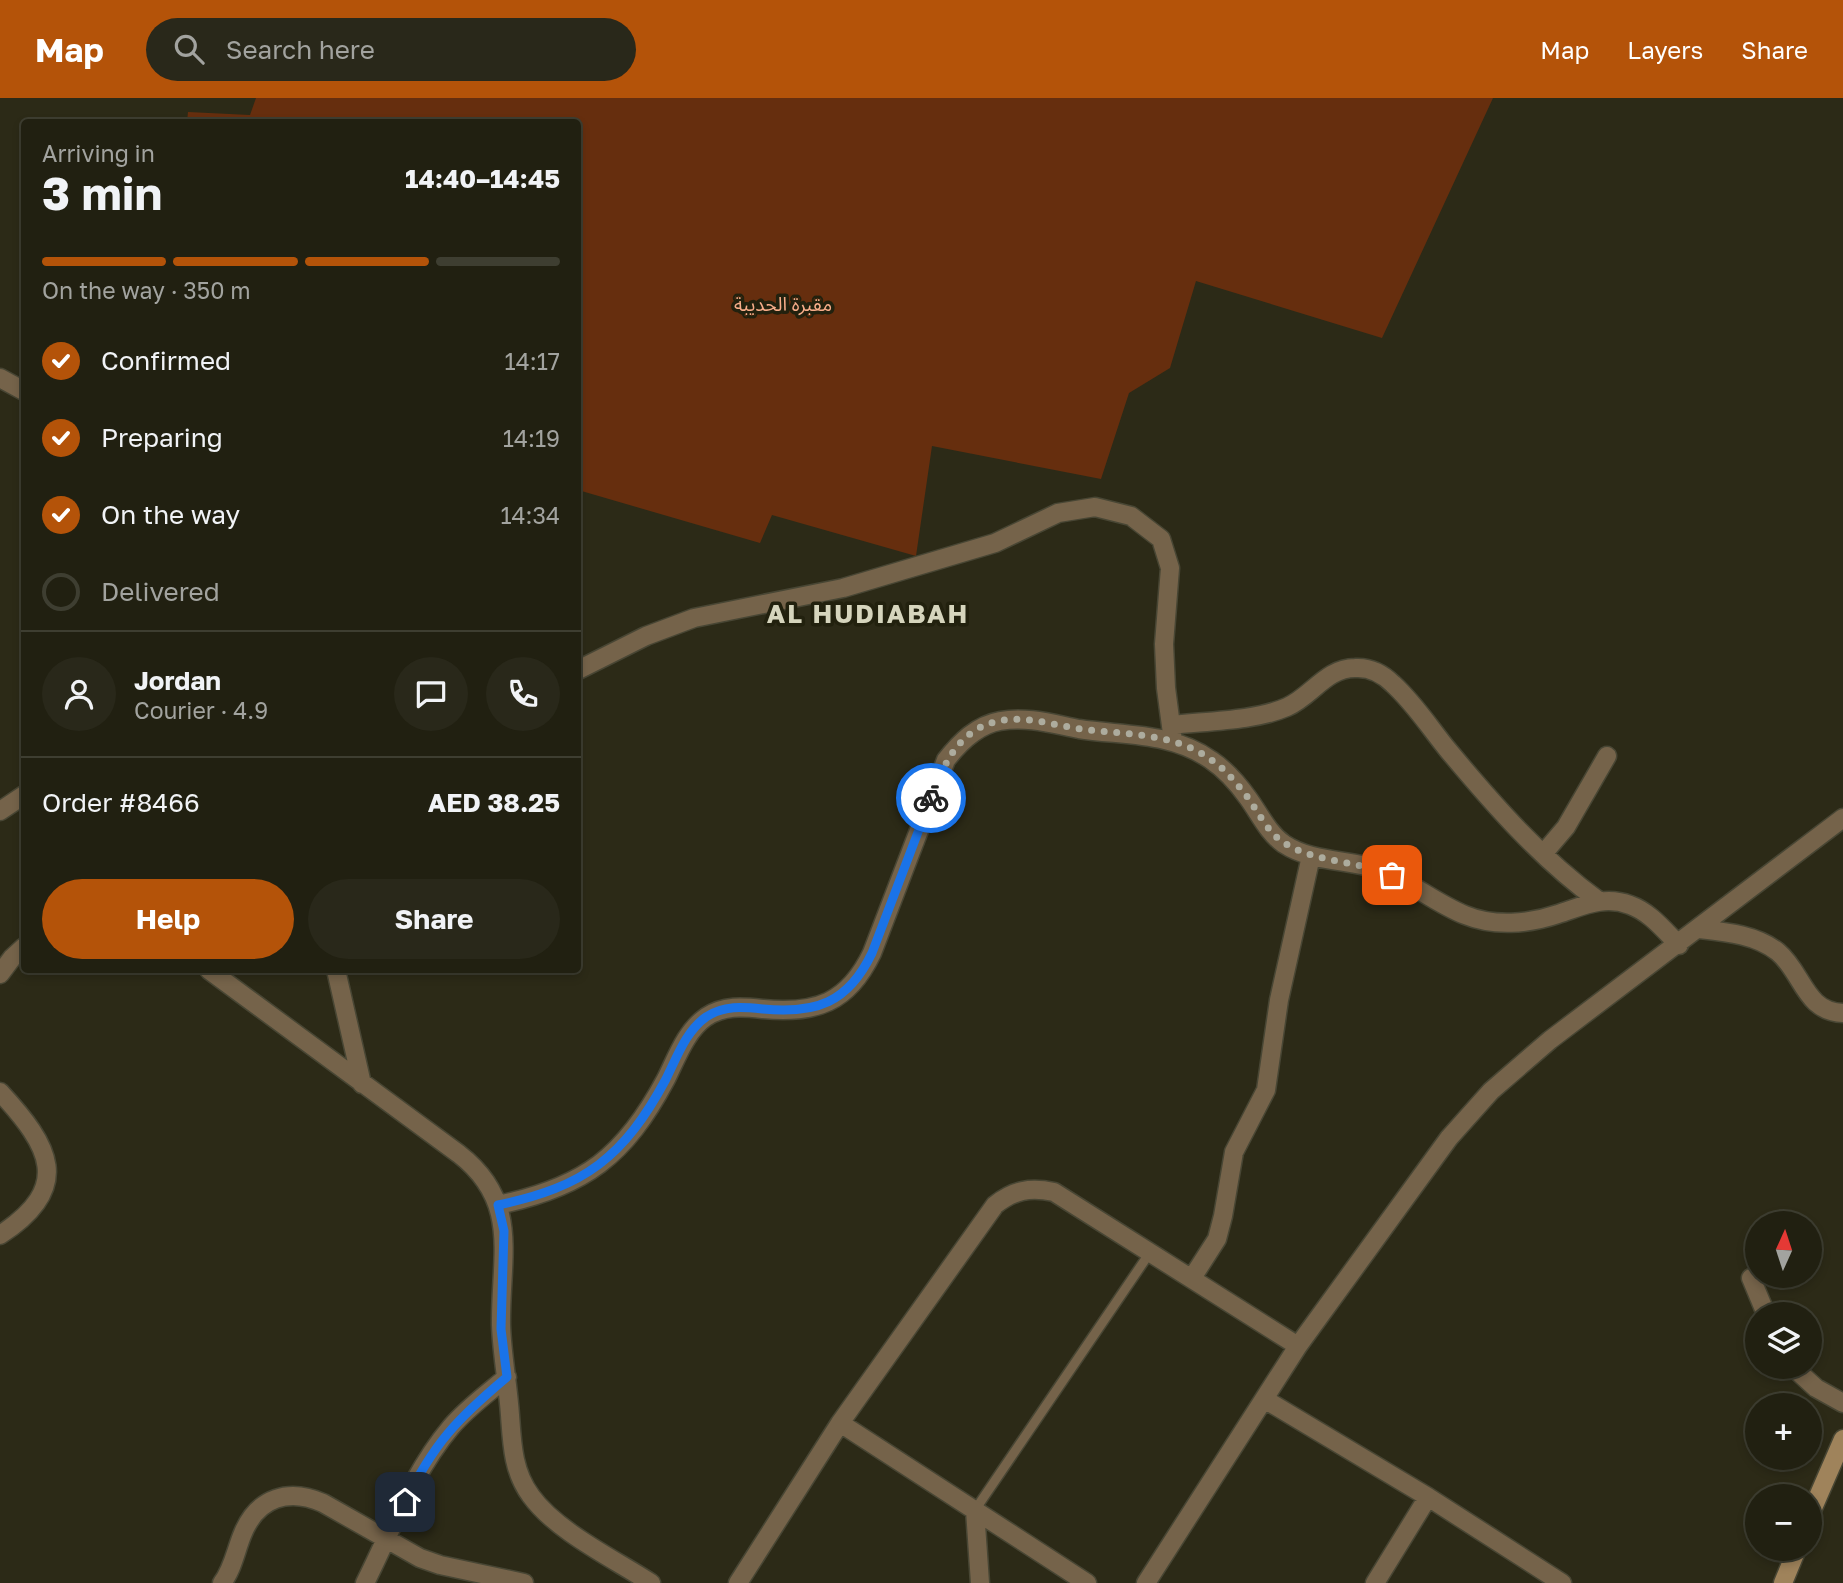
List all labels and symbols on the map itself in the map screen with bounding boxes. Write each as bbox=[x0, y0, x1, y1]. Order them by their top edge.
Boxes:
park label: مقبرة الحديبة bbox=[734, 292, 832, 316]
district label: AL HUDIABAH bbox=[767, 598, 969, 629]
courier bbox=[896, 763, 966, 833]
pin bbox=[1362, 845, 1422, 905]
north arrow bbox=[1745, 1211, 1822, 1288]
pin bbox=[375, 1472, 435, 1532]

